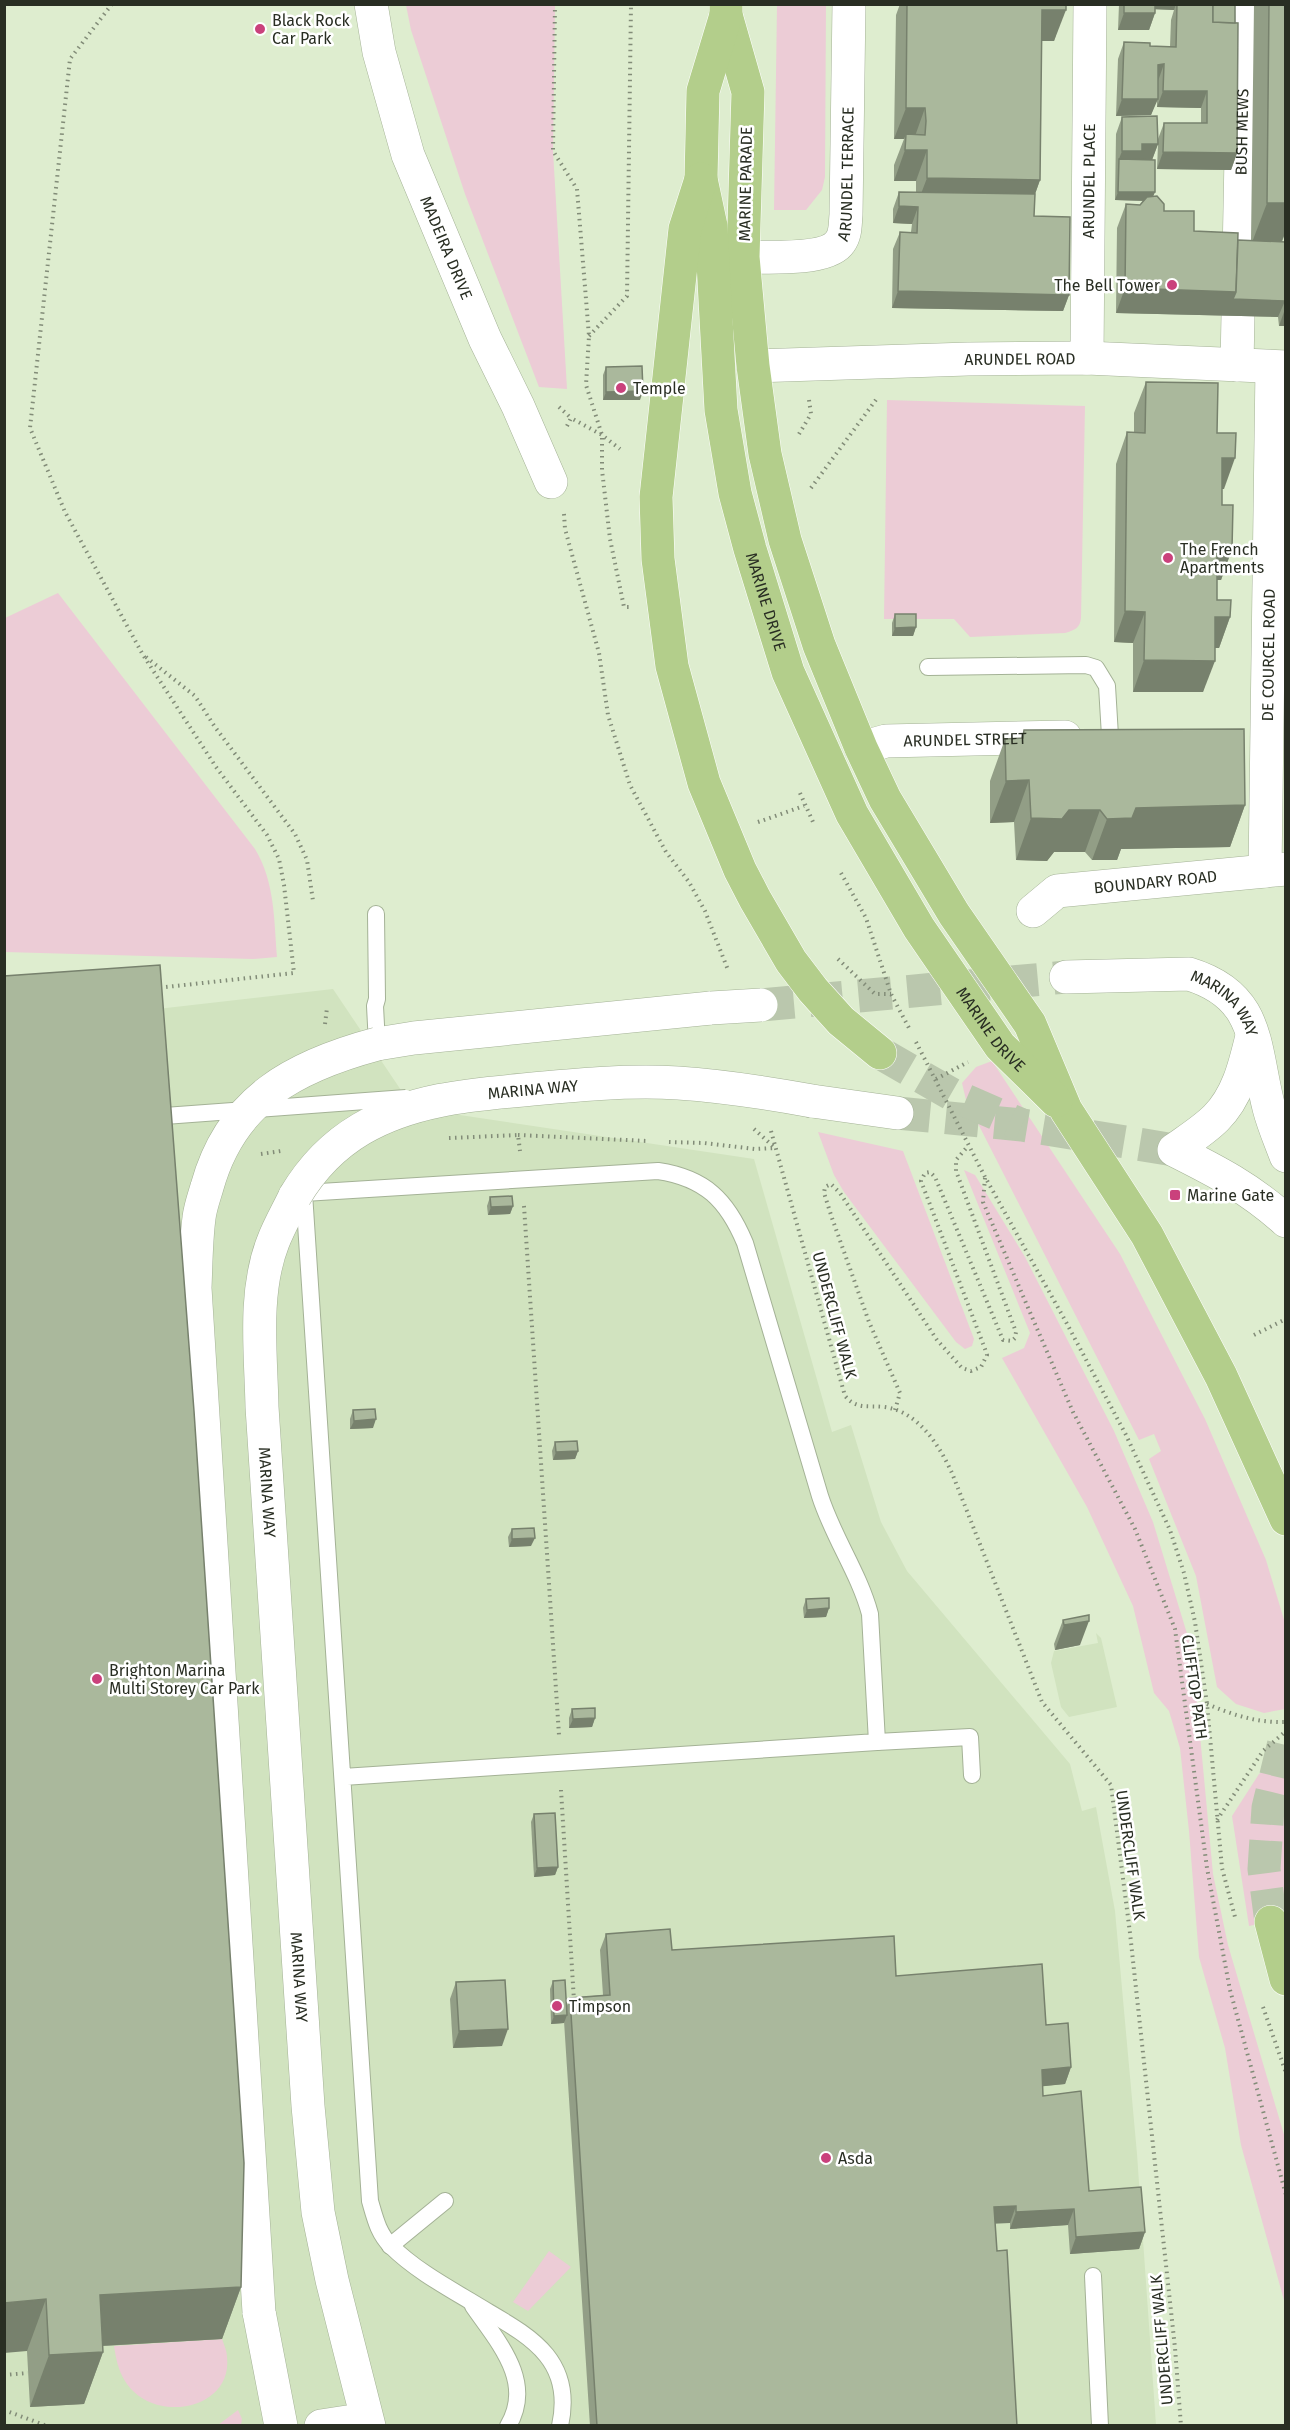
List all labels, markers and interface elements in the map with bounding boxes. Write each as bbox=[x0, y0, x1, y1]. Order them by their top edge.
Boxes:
place label: Black Rock Car Park bbox=[272, 11, 351, 48]
marker: Black Rock Car Park bbox=[253, 22, 267, 36]
street label: BUSH MEWS bbox=[1232, 88, 1252, 176]
street label: ARUNDEL TERRACE bbox=[833, 106, 858, 244]
street label: ARUNDEL PLACE bbox=[1079, 123, 1099, 239]
street label: MARINE PARADE bbox=[735, 126, 756, 242]
street label: MADEIRA DRIVE bbox=[416, 193, 476, 302]
place label: The Bell Tower bbox=[1054, 276, 1161, 295]
marker: The Bell Tower bbox=[1165, 278, 1179, 292]
street label: ARUNDEL ROAD bbox=[964, 349, 1076, 369]
place label: Temple bbox=[633, 379, 686, 398]
marker: Temple bbox=[614, 381, 628, 395]
place label: The French Apartments bbox=[1180, 540, 1264, 577]
street label: MARINE DRIVE bbox=[742, 550, 790, 653]
marker: The French Apartments bbox=[1161, 551, 1175, 565]
street label: DE COURCEL ROAD bbox=[1258, 589, 1279, 721]
street label: ARUNDEL STREET bbox=[903, 729, 1028, 751]
street label: BOUNDARY ROAD bbox=[1093, 867, 1218, 897]
street label: MARINA WAY bbox=[1188, 966, 1262, 1039]
street label: MARINE DRIVE bbox=[952, 983, 1029, 1076]
street label: MARINA WAY bbox=[487, 1076, 579, 1103]
place label: Marine Gate bbox=[1187, 1186, 1274, 1205]
marker: Marine Gate bbox=[1168, 1188, 1182, 1202]
street label: UNDERCLIFF WALK bbox=[808, 1249, 861, 1382]
street label: MARINA WAY bbox=[255, 1446, 280, 1538]
street label: CLIFFTOP PATH bbox=[1178, 1633, 1211, 1741]
place label: Brighton Marina Multi Storey Car Park bbox=[109, 1661, 260, 1698]
marker: Brighton Marina Multi Storey Car Park bbox=[90, 1672, 104, 1686]
street label: UNDERCLIFF WALK bbox=[1112, 1789, 1149, 1922]
street label: MARINA WAY bbox=[287, 1931, 311, 2023]
place label: Timpson bbox=[569, 1997, 631, 2016]
marker: Timpson bbox=[550, 1999, 564, 2013]
place label: Asda bbox=[838, 2149, 873, 2168]
marker: Asda bbox=[819, 2151, 833, 2165]
street label: UNDERCLIFF WALK bbox=[1146, 2273, 1177, 2406]

